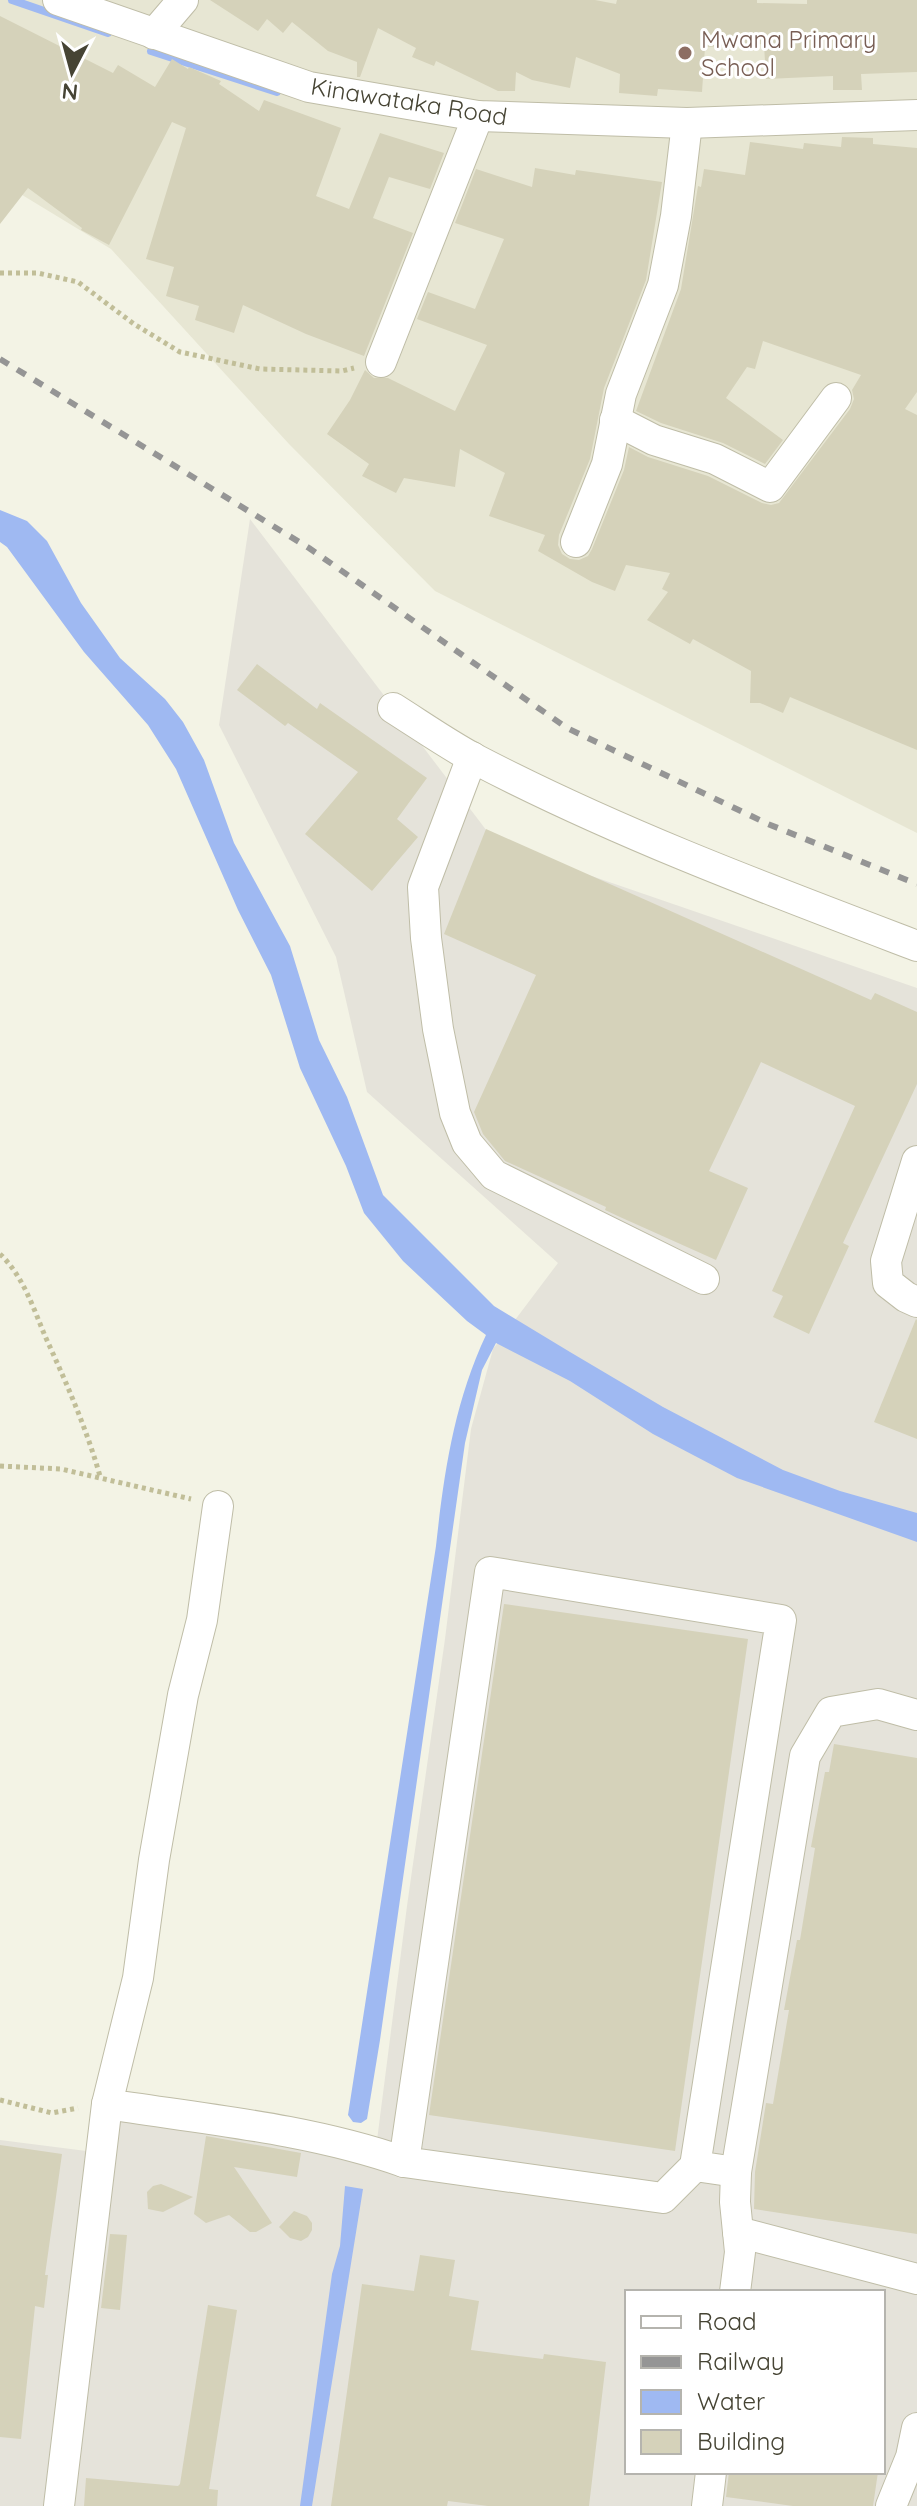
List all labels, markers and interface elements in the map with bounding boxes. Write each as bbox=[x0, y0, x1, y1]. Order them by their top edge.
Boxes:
place label: Mwana Primary School bbox=[701, 24, 877, 82]
north arrow bbox=[32, 32, 112, 112]
marker: Mwana Primary School bbox=[676, 44, 694, 62]
street label: Kinawataka Road bbox=[309, 71, 509, 131]
text: N bbox=[60, 77, 79, 107]
legend bbox=[625, 2290, 885, 2474]
text: Road bbox=[697, 2306, 757, 2336]
text: Railway bbox=[697, 2346, 784, 2376]
text: Water bbox=[697, 2386, 765, 2416]
text: Building bbox=[697, 2426, 785, 2456]

